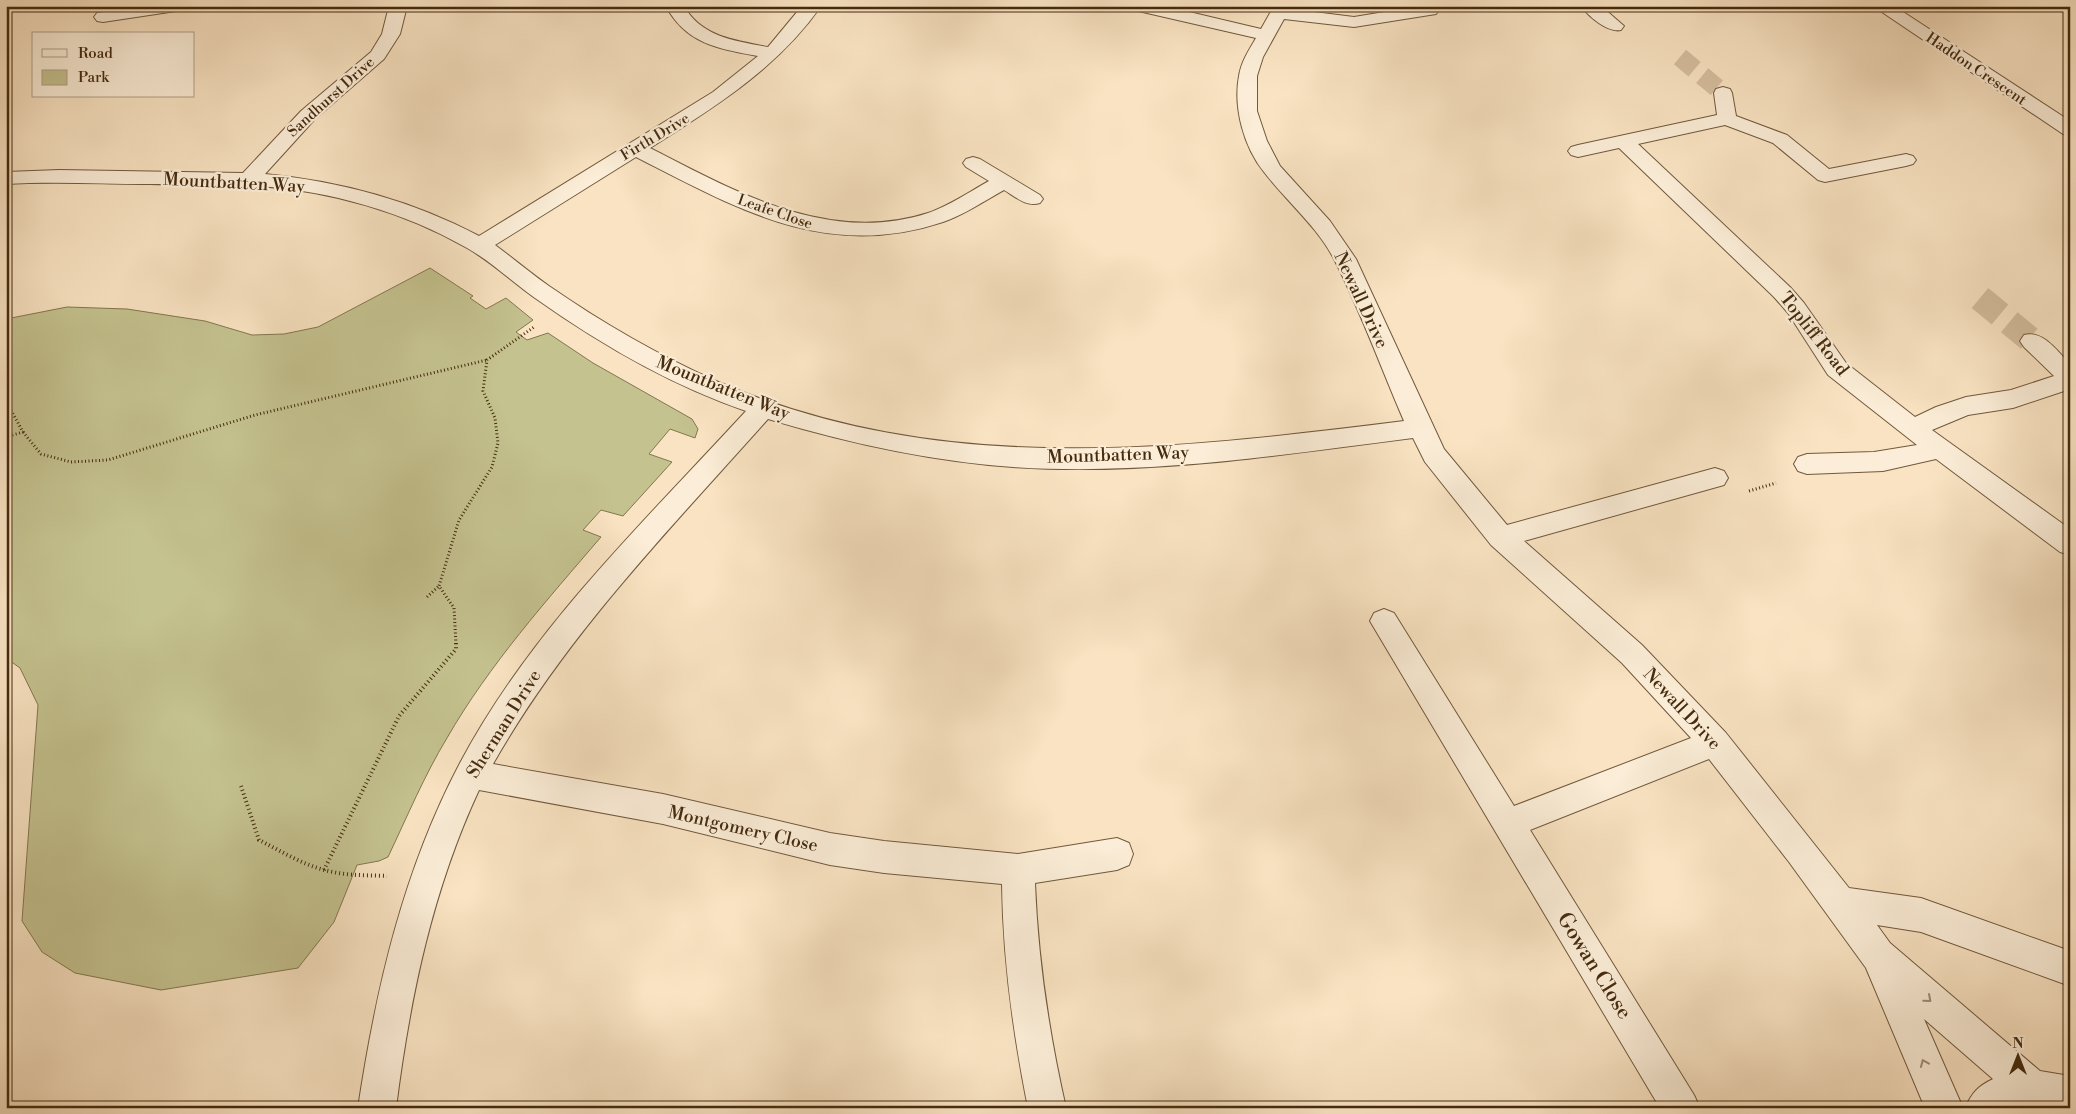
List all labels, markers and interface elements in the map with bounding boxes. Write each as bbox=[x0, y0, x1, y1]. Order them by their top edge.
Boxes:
street label: Haddon Crescent bbox=[1922, 28, 2031, 110]
legend bbox=[32, 32, 195, 98]
text: Road bbox=[78, 44, 113, 63]
street label: Sandhurst Drive bbox=[283, 53, 379, 141]
text: Park bbox=[78, 68, 110, 87]
street label: Firth Drive bbox=[617, 109, 693, 165]
street label: Mountbatten Way bbox=[163, 168, 306, 198]
street label: Leafe Close bbox=[735, 190, 815, 234]
street label: Newall Drive bbox=[1329, 248, 1393, 352]
street label: Topliff Road bbox=[1774, 288, 1854, 381]
street label: Mountbatten Way bbox=[653, 351, 793, 425]
street label: Mountbatten Way bbox=[1047, 441, 1190, 469]
street label: Newall Drive bbox=[1638, 663, 1726, 755]
street label: Sherman Drive bbox=[462, 666, 546, 782]
street label: Montgomery Close bbox=[666, 801, 820, 857]
street label: Gowan Close bbox=[1551, 908, 1637, 1024]
one-way arrow bbox=[1922, 993, 1931, 1002]
north arrow bbox=[1994, 1032, 2044, 1082]
text: N bbox=[2012, 1035, 2024, 1053]
one-way arrow bbox=[1920, 1059, 1931, 1068]

